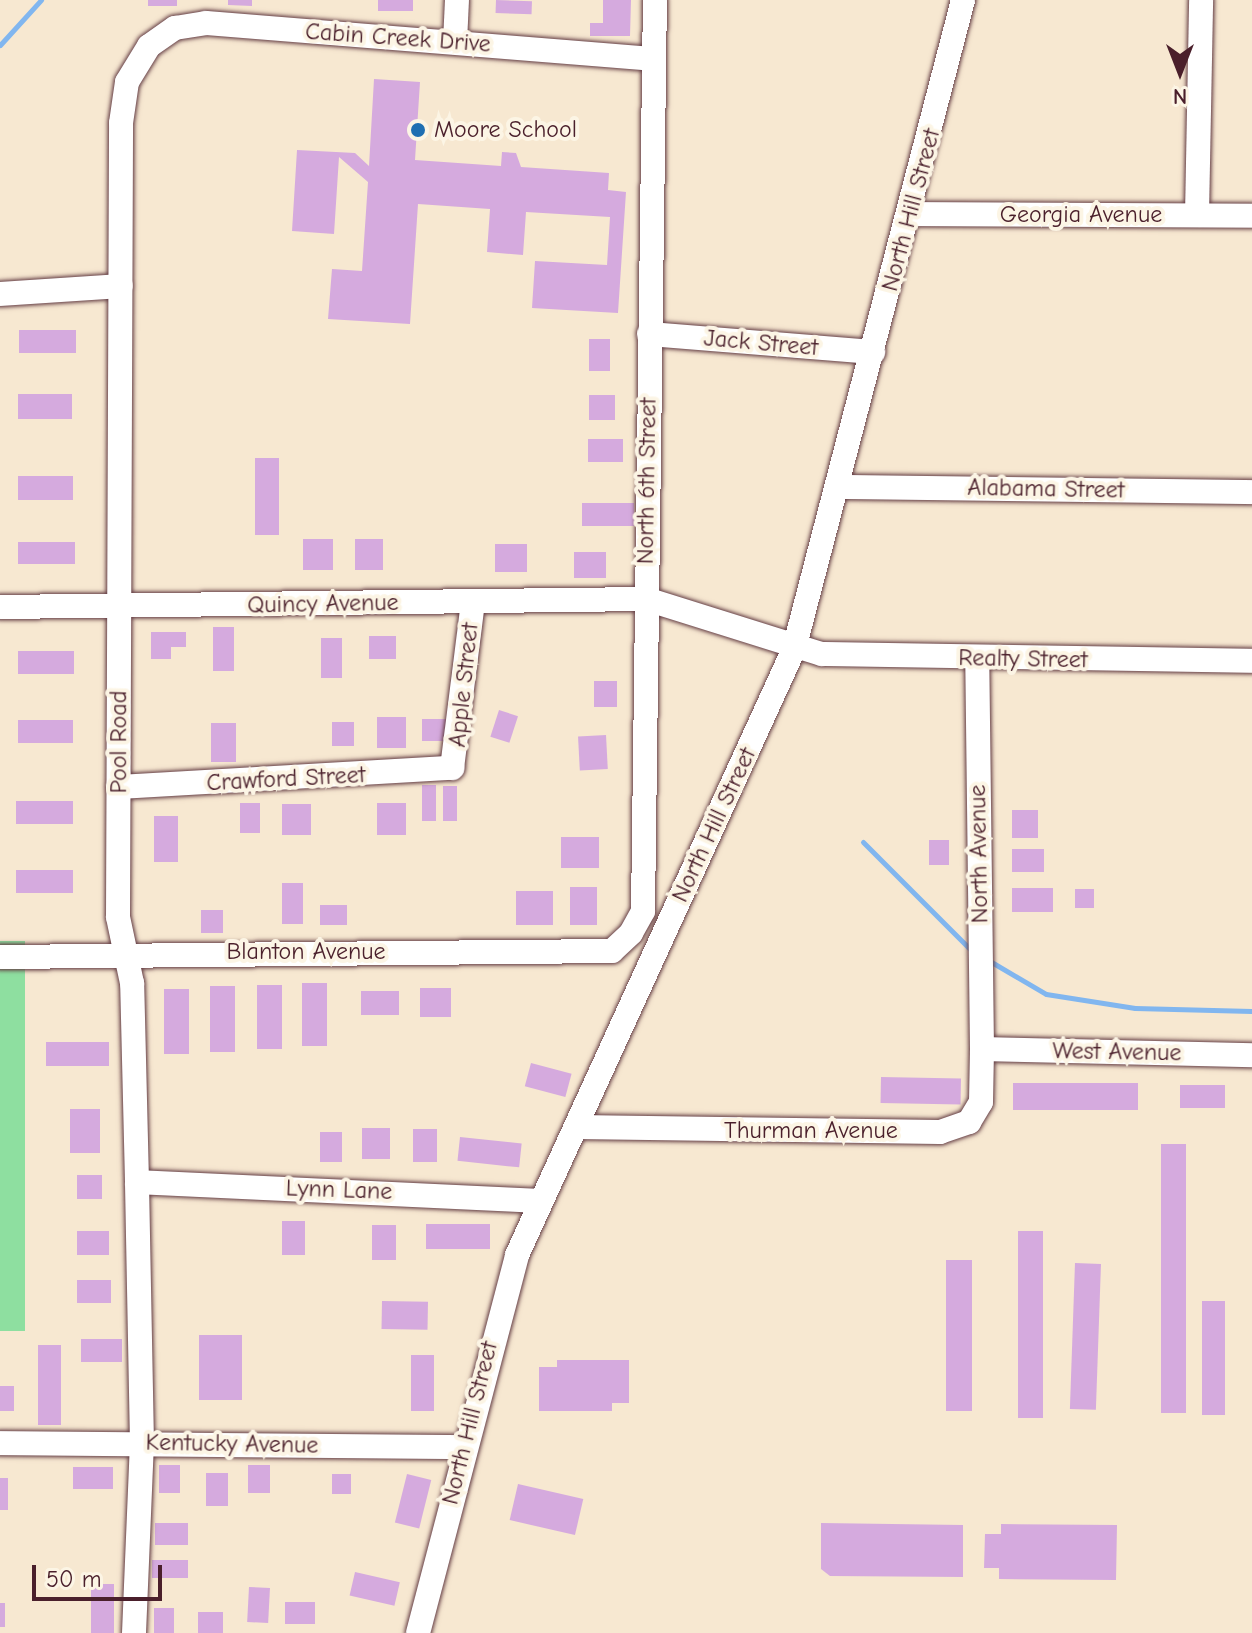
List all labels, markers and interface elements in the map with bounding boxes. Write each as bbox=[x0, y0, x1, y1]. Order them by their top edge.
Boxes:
street label: Cabin Creek Drive bbox=[304, 17, 492, 59]
north arrow bbox=[1140, 32, 1220, 112]
text: N bbox=[1173, 83, 1187, 109]
place label: Moore School bbox=[434, 116, 577, 144]
marker: Moore School bbox=[409, 121, 427, 139]
street label: North Hill Street bbox=[875, 126, 947, 294]
street label: Georgia Avenue bbox=[1000, 201, 1162, 229]
street label: Jack Street bbox=[703, 324, 819, 362]
street label: North 6th Street bbox=[631, 397, 663, 565]
street label: Alabama Street bbox=[967, 473, 1125, 505]
street label: Quincy Avenue bbox=[247, 588, 399, 620]
street label: Apple Street bbox=[443, 621, 485, 749]
street label: Realty Street bbox=[958, 643, 1088, 675]
street label: Pool Road bbox=[105, 691, 133, 793]
street label: North Hill Street bbox=[666, 743, 762, 907]
street label: Crawford Street bbox=[206, 760, 366, 798]
street label: North Avenue bbox=[963, 784, 995, 924]
street label: Blanton Avenue bbox=[226, 938, 386, 966]
street label: West Avenue bbox=[1052, 1036, 1182, 1068]
street label: Thurman Avenue bbox=[724, 1117, 898, 1145]
street label: Lynn Lane bbox=[285, 1174, 393, 1206]
street label: North Hill Street bbox=[436, 1338, 504, 1508]
street label: Kentucky Avenue bbox=[145, 1428, 319, 1460]
scale bar bbox=[36, 1549, 166, 1599]
text: 50 m bbox=[46, 1565, 102, 1593]

